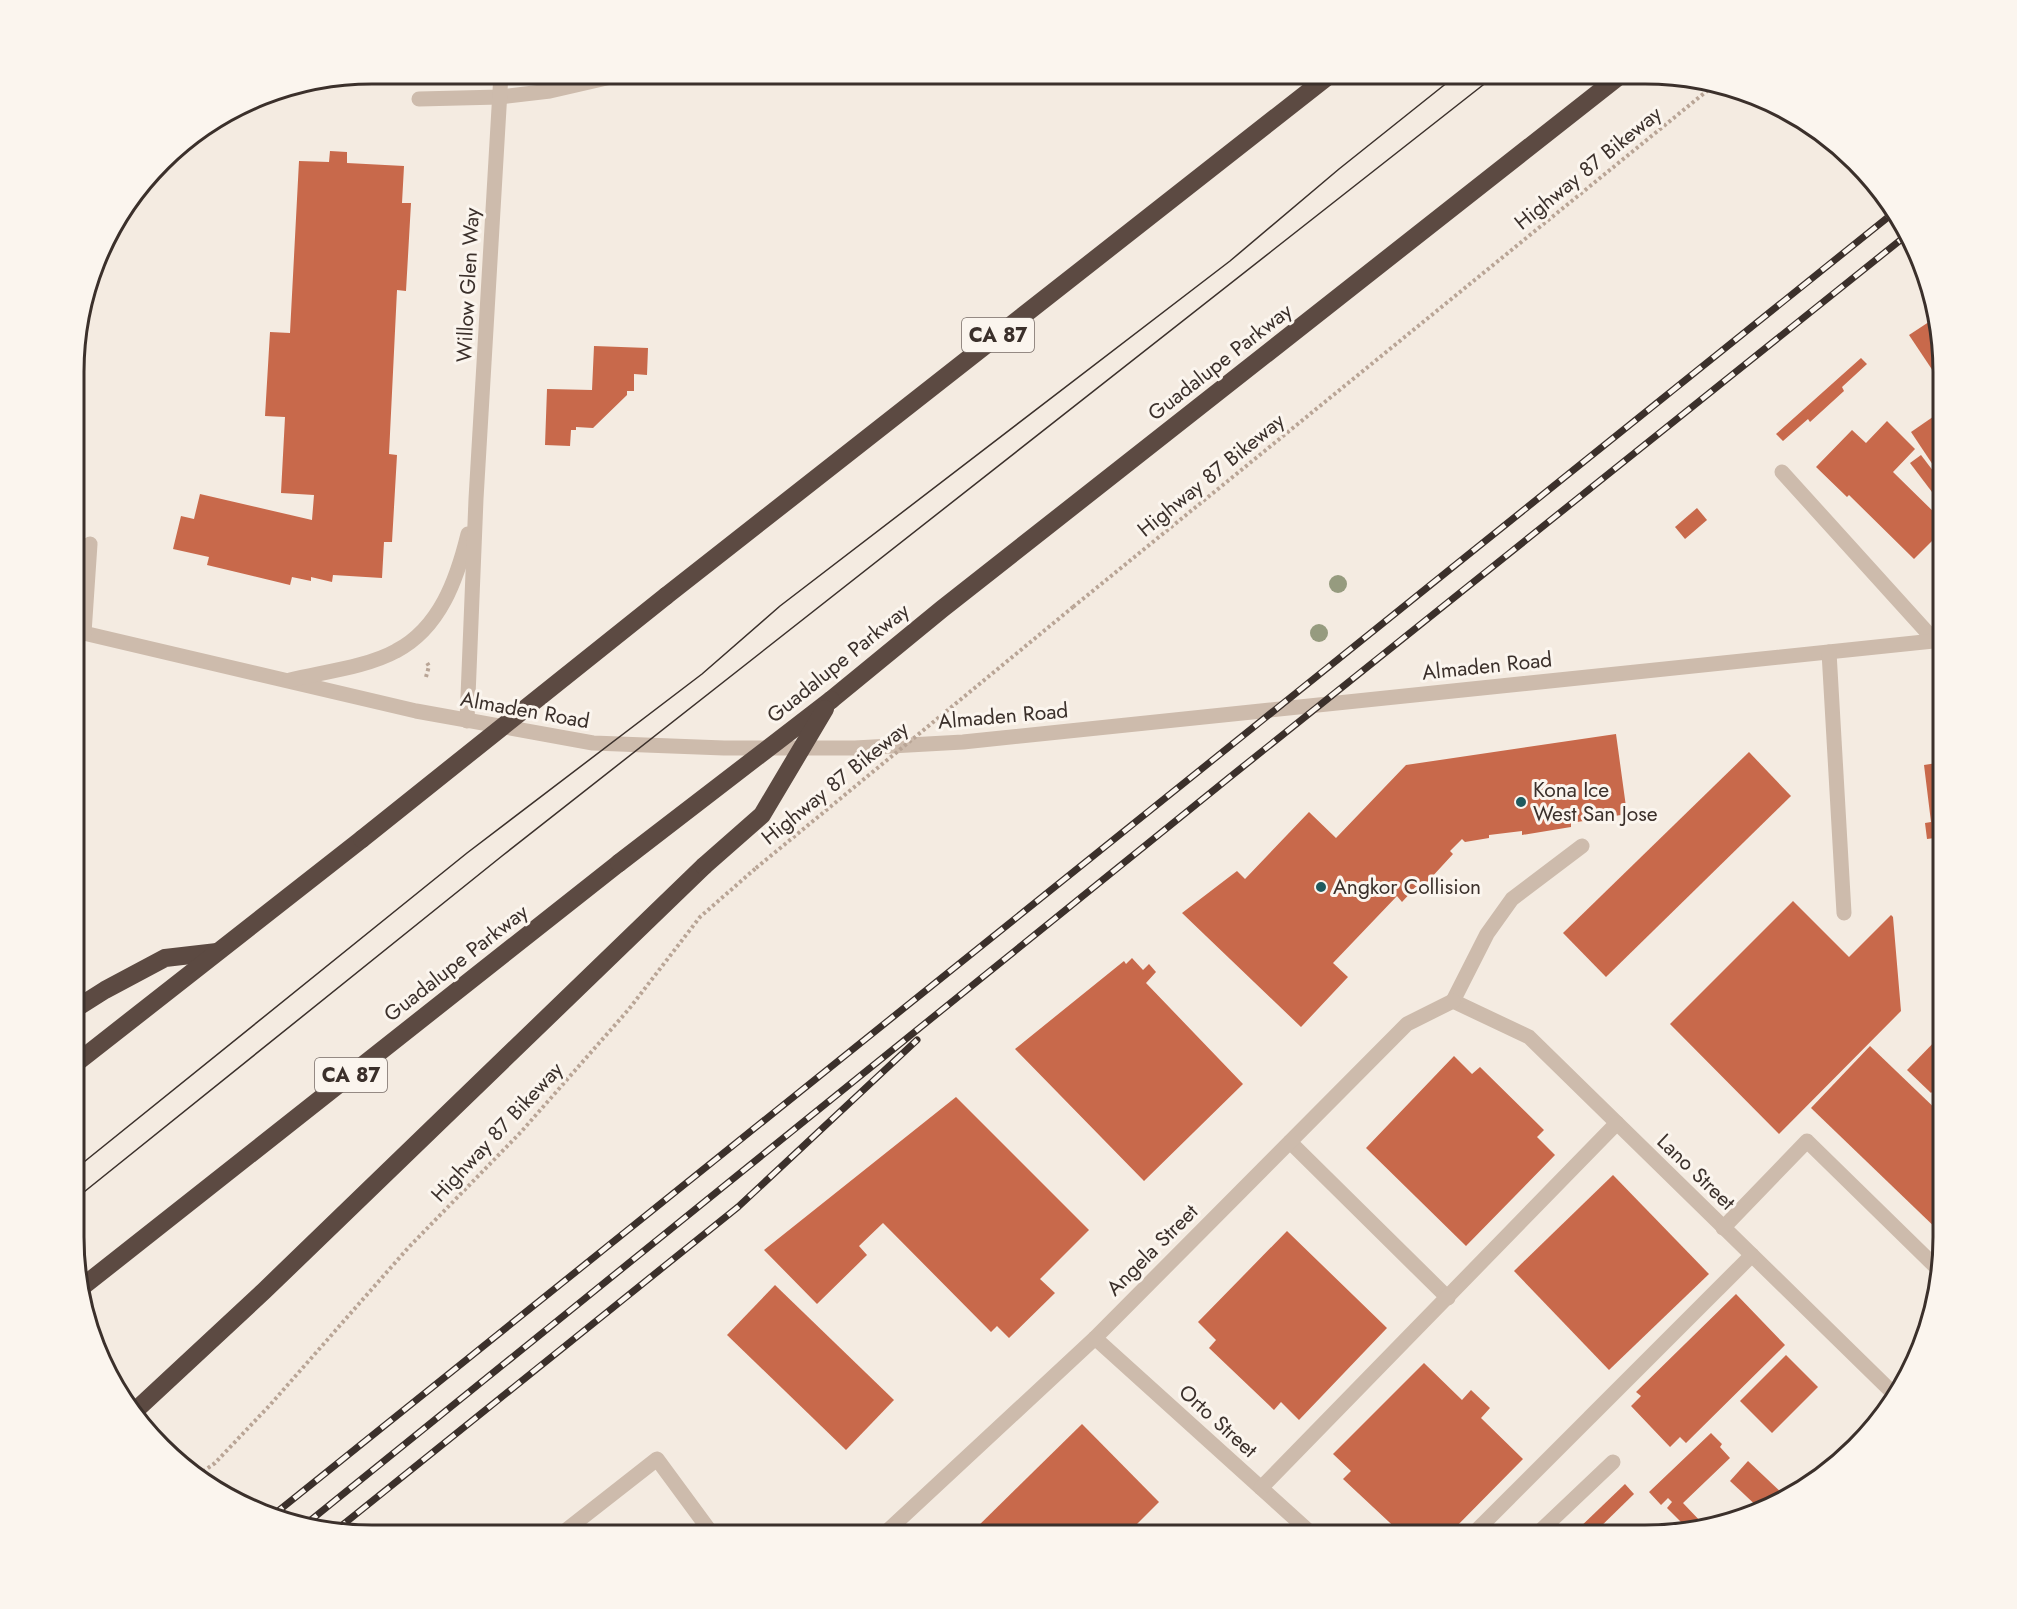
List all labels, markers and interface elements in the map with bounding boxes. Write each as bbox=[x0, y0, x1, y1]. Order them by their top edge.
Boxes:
street label: Highway 87 Bikeway bbox=[1508, 99, 1669, 237]
street label: Willow Glen Way bbox=[449, 206, 487, 363]
street label: Guadalupe Parkway bbox=[1142, 296, 1299, 428]
road number: CA 87 bbox=[962, 318, 1034, 352]
street label: Highway 87 Bikeway bbox=[1131, 406, 1292, 544]
street label: Guadalupe Parkway bbox=[760, 596, 916, 730]
street label: Almaden Road bbox=[1421, 644, 1553, 688]
street label: Almaden Road bbox=[458, 684, 592, 736]
street label: Almaden Road bbox=[937, 695, 1069, 737]
street label: Highway 87 Bikeway bbox=[755, 714, 916, 852]
place label: Kona Ice West San Jose bbox=[1533, 775, 1658, 829]
marker: Kona Ice West San Jose bbox=[1514, 795, 1528, 809]
place label: Angkor Collision bbox=[1333, 872, 1481, 902]
marker: Angkor Collision bbox=[1314, 880, 1328, 894]
street label: Guadalupe Parkway bbox=[378, 897, 535, 1029]
street label: Highway 87 Bikeway bbox=[424, 1055, 570, 1209]
road number: CA 87 bbox=[315, 1058, 387, 1092]
street label: Lano Street bbox=[1650, 1127, 1742, 1217]
street label: Angela Street bbox=[1099, 1197, 1205, 1303]
street label: Orto Street bbox=[1172, 1377, 1264, 1465]

